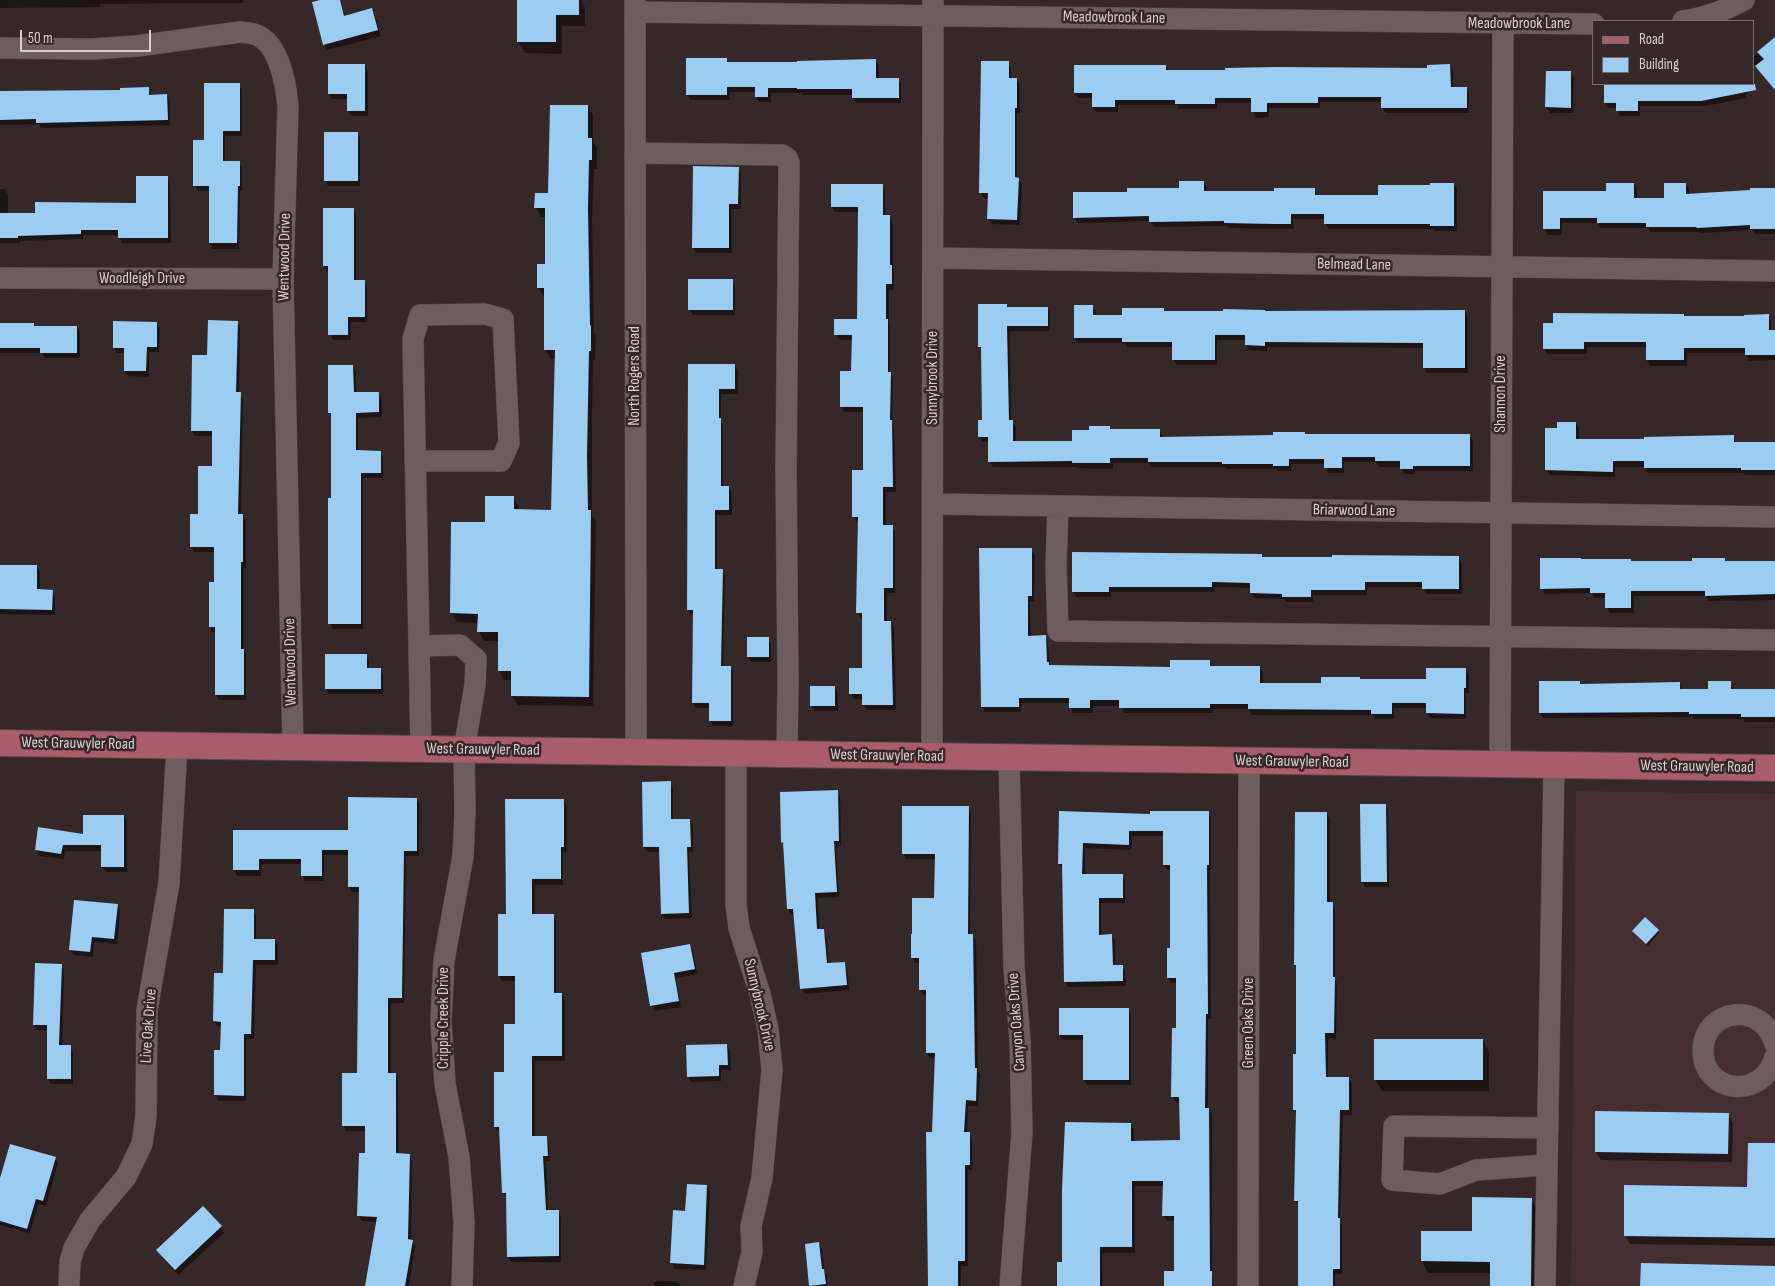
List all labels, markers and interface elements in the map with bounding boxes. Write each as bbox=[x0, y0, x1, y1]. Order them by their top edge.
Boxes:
street label: Meadowbrook Lane bbox=[1063, 8, 1165, 28]
street label: Meadowbrook Lane bbox=[1468, 14, 1570, 34]
scale bar bbox=[22, 20, 154, 52]
legend bbox=[1592, 20, 1755, 85]
text: 50 m bbox=[28, 29, 53, 48]
text: Road bbox=[1639, 30, 1664, 49]
text: Building bbox=[1639, 55, 1679, 74]
street label: Wentwood Drive bbox=[275, 213, 295, 301]
street label: Belmead Lane bbox=[1317, 255, 1391, 275]
street label: Woodleigh Drive bbox=[99, 269, 185, 289]
street label: North Rogers Road bbox=[625, 326, 645, 426]
street label: Sunnybrook Drive bbox=[923, 331, 943, 425]
street label: Shannon Drive bbox=[1491, 355, 1511, 433]
street label: Briarwood Lane bbox=[1313, 501, 1395, 521]
street label: Wentwood Drive bbox=[281, 618, 301, 706]
street label: West Grauwyler Road bbox=[21, 733, 135, 755]
street label: West Grauwyler Road bbox=[426, 739, 540, 761]
street label: West Grauwyler Road bbox=[830, 745, 944, 767]
street label: West Grauwyler Road bbox=[1235, 751, 1349, 773]
street label: West Grauwyler Road bbox=[1640, 756, 1754, 778]
street label: Sunnybrook Drive bbox=[739, 957, 779, 1053]
street label: Cripple Creek Drive bbox=[434, 967, 454, 1069]
street label: Canyon Oaks Drive bbox=[1004, 972, 1030, 1072]
street label: Green Oaks Drive bbox=[1239, 978, 1259, 1068]
street label: Live Oak Drive bbox=[137, 988, 161, 1064]

